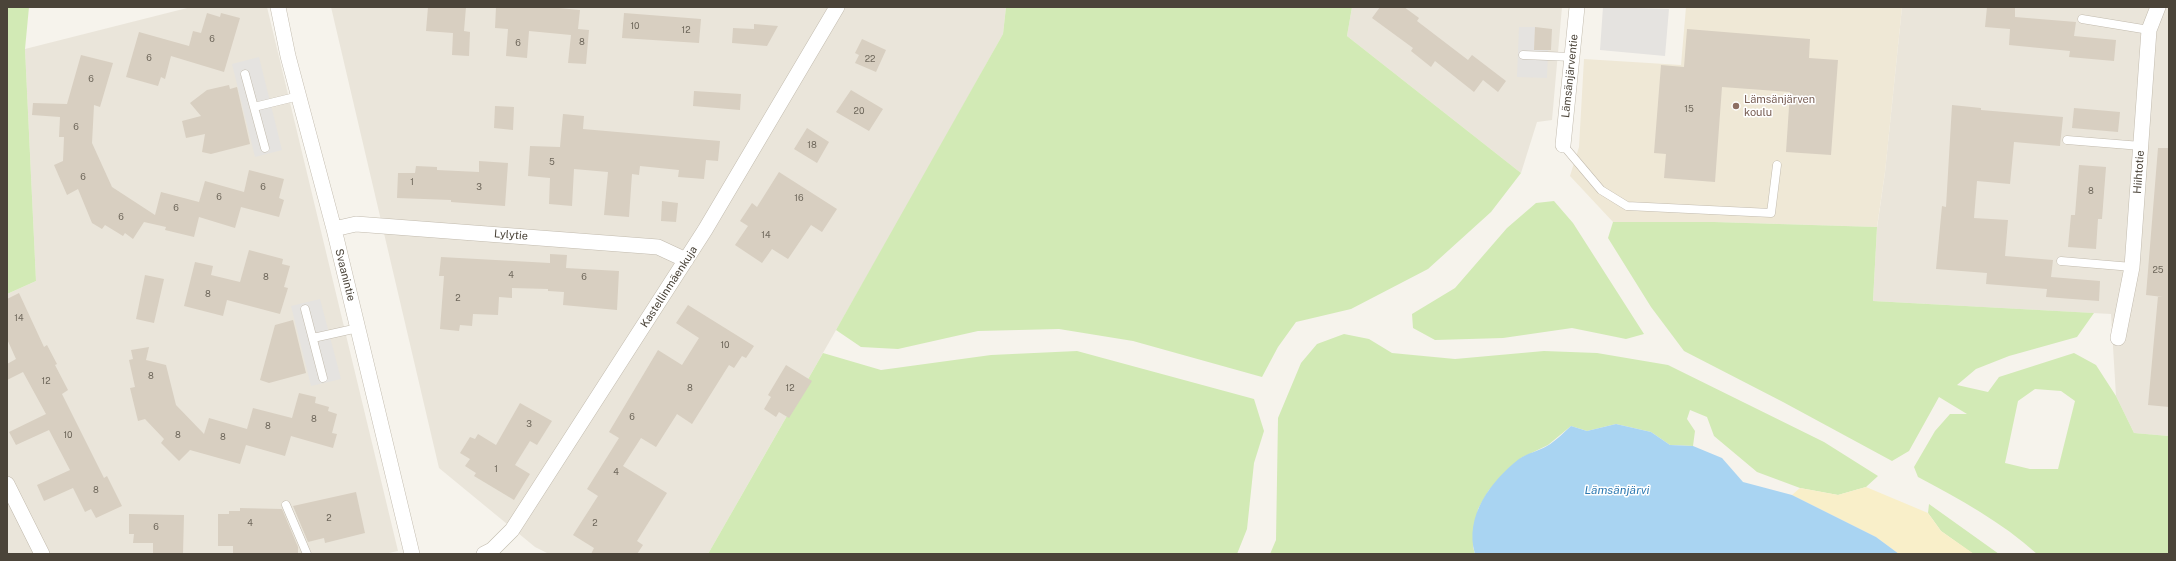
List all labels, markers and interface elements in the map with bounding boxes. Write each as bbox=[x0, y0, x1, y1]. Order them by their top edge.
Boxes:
house number: 10 bbox=[630, 21, 640, 31]
house number: 12 bbox=[681, 25, 691, 35]
street label: Lämsänjärventie bbox=[1559, 33, 1581, 119]
house number: 6 bbox=[209, 34, 215, 44]
house number: 8 bbox=[579, 37, 585, 47]
house number: 6 bbox=[515, 38, 521, 48]
house number: 6 bbox=[146, 53, 152, 63]
house number: 22 bbox=[865, 54, 875, 64]
house number: 6 bbox=[88, 74, 94, 84]
place label: Lämsänjärven koulu bbox=[1744, 93, 1815, 119]
marker: Lämsänjärven koulu bbox=[1731, 101, 1741, 111]
house number: 15 bbox=[1684, 104, 1694, 114]
house number: 20 bbox=[854, 106, 864, 116]
house number: 6 bbox=[73, 122, 79, 132]
house number: 18 bbox=[807, 140, 817, 150]
street label: Hiihtotie bbox=[2131, 150, 2147, 194]
house number: 5 bbox=[549, 157, 555, 167]
house number: 6 bbox=[80, 172, 86, 182]
house number: 1 bbox=[410, 177, 414, 187]
house number: 6 bbox=[260, 182, 266, 192]
house number: 3 bbox=[476, 182, 482, 192]
house number: 8 bbox=[2088, 186, 2094, 196]
house number: 6 bbox=[216, 192, 222, 202]
house number: 16 bbox=[794, 193, 804, 203]
house number: 6 bbox=[173, 203, 179, 213]
house number: 6 bbox=[118, 212, 124, 222]
street label: Lylytie bbox=[494, 227, 528, 243]
house number: 14 bbox=[761, 230, 771, 240]
street label: Kastellinmäenkuja bbox=[638, 244, 700, 330]
street label: Svaanintie bbox=[332, 247, 358, 303]
house number: 25 bbox=[2152, 265, 2164, 275]
house number: 4 bbox=[508, 270, 514, 280]
house number: 8 bbox=[263, 272, 269, 282]
house number: 6 bbox=[581, 272, 587, 282]
house number: 8 bbox=[205, 289, 211, 299]
house number: 2 bbox=[455, 293, 461, 303]
house number: 14 bbox=[14, 313, 24, 323]
house number: 10 bbox=[720, 340, 730, 350]
house number: 8 bbox=[148, 371, 154, 381]
house number: 12 bbox=[41, 376, 51, 386]
house number: 8 bbox=[687, 383, 693, 393]
house number: 12 bbox=[785, 383, 795, 393]
house number: 6 bbox=[629, 412, 635, 422]
house number: 8 bbox=[311, 414, 317, 424]
house number: 3 bbox=[526, 419, 532, 429]
house number: 8 bbox=[265, 421, 271, 431]
house number: 10 bbox=[63, 430, 73, 440]
house number: 8 bbox=[175, 430, 181, 440]
house number: 8 bbox=[220, 432, 226, 442]
house number: 1 bbox=[494, 464, 498, 474]
house number: 4 bbox=[613, 467, 619, 477]
water label: Lämsänjärvi bbox=[1584, 483, 1650, 497]
house number: 8 bbox=[93, 485, 99, 495]
house number: 2 bbox=[326, 513, 332, 523]
house number: 4 bbox=[247, 518, 253, 528]
house number: 2 bbox=[592, 518, 598, 528]
house number: 6 bbox=[153, 522, 159, 532]

